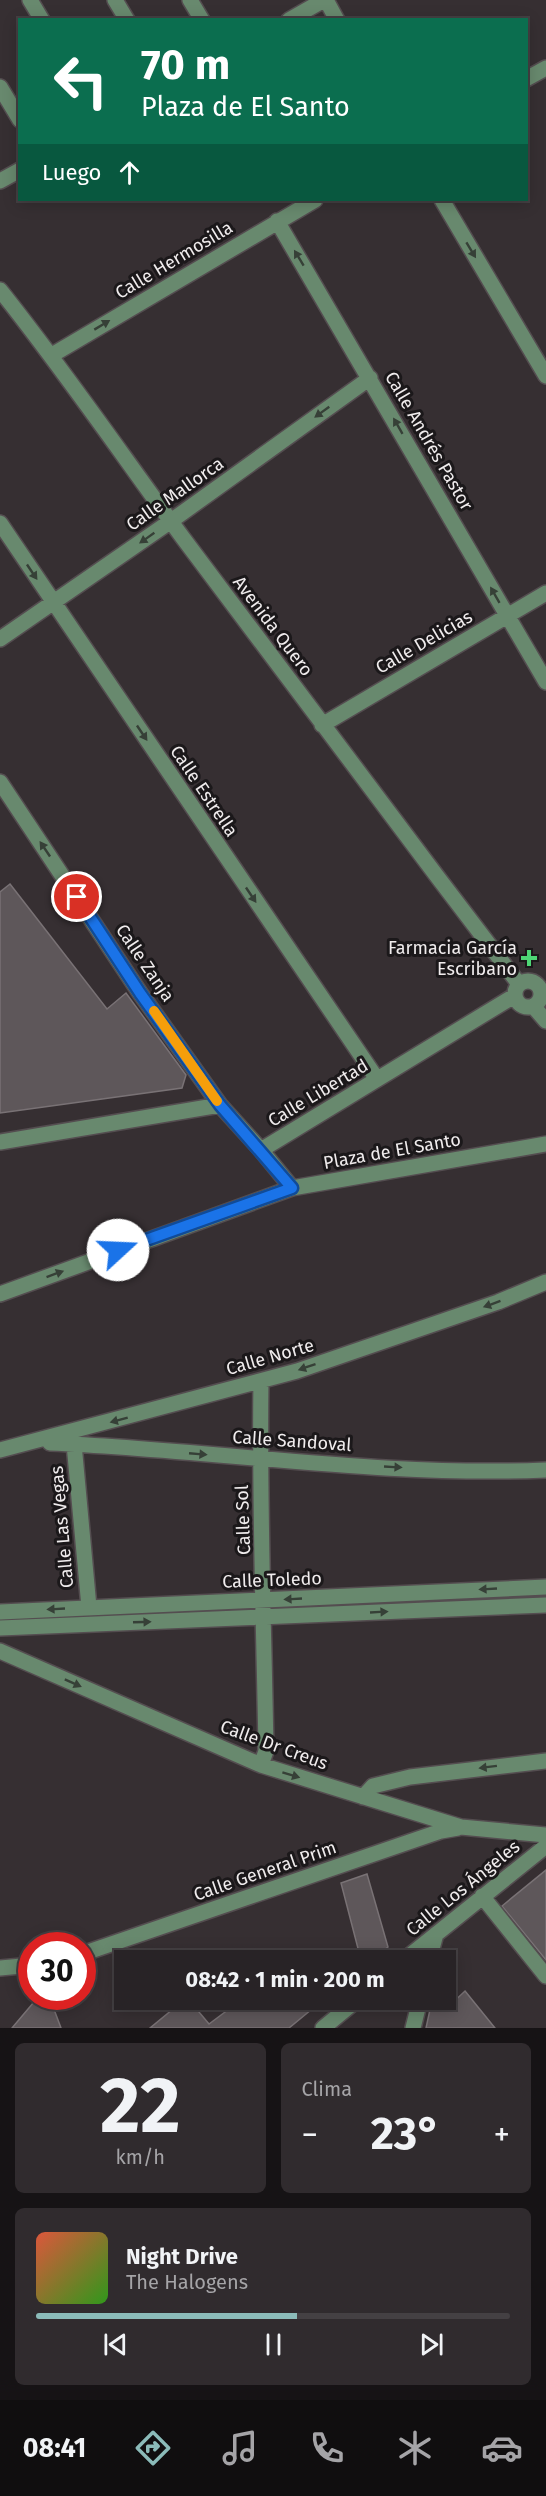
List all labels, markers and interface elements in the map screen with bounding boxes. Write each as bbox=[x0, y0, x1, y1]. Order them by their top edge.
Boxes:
text: 70 m bbox=[141, 40, 230, 90]
icon: left bbox=[42, 42, 120, 120]
text: Plaza de El Santo bbox=[141, 91, 350, 123]
icon: ahead bbox=[113, 156, 146, 189]
text: Luego bbox=[42, 159, 101, 186]
street label: Calle Hermosilla bbox=[111, 216, 237, 304]
one-way arrow bbox=[466, 242, 477, 258]
one-way arrow bbox=[294, 249, 304, 266]
one-way arrow bbox=[94, 320, 111, 330]
street label: Calle Andrés Pastor bbox=[380, 368, 478, 514]
one-way arrow bbox=[315, 406, 331, 418]
one-way arrow bbox=[393, 417, 403, 434]
street label: Calle Mallorca bbox=[122, 452, 228, 536]
one-way arrow bbox=[138, 532, 155, 543]
one-way arrow bbox=[27, 564, 38, 580]
street label: Avenida Quero bbox=[228, 572, 318, 680]
one-way arrow bbox=[490, 587, 501, 603]
street label: Calle Delicias bbox=[372, 605, 476, 679]
one-way arrow bbox=[136, 725, 148, 741]
street label: Calle Estrella bbox=[165, 741, 243, 841]
one-way arrow bbox=[40, 841, 51, 857]
pin bbox=[51, 871, 102, 922]
icon: arrive bbox=[60, 880, 93, 913]
one-way arrow bbox=[245, 886, 257, 902]
street label: Calle Zanja bbox=[111, 920, 179, 1006]
place label: Farmacia García Escribano bbox=[388, 937, 517, 980]
marker: Farmacia García Escribano bbox=[522, 951, 536, 965]
street label: Calle Libertad bbox=[264, 1054, 372, 1132]
street label: Plaza de El Santo bbox=[322, 1128, 462, 1174]
position arrow bbox=[86, 1218, 150, 1282]
one-way arrow bbox=[46, 1268, 64, 1278]
one-way arrow bbox=[483, 1300, 501, 1310]
street label: Calle Norte bbox=[224, 1334, 316, 1380]
one-way arrow bbox=[298, 1363, 316, 1373]
one-way arrow bbox=[110, 1415, 129, 1425]
street label: Calle Sandoval bbox=[232, 1426, 352, 1456]
one-way arrow bbox=[189, 1449, 208, 1459]
one-way arrow bbox=[384, 1462, 403, 1471]
street label: Calle Las Vegas bbox=[46, 1465, 78, 1589]
street label: Calle Sol bbox=[231, 1485, 255, 1555]
street label: Calle Toledo bbox=[222, 1567, 322, 1593]
one-way arrow bbox=[478, 1585, 497, 1594]
one-way arrow bbox=[283, 1594, 302, 1603]
one-way arrow bbox=[46, 1604, 65, 1613]
one-way arrow bbox=[370, 1607, 389, 1617]
one-way arrow bbox=[133, 1617, 152, 1627]
one-way arrow bbox=[64, 1678, 82, 1688]
street label: Calle Dr Creus bbox=[217, 1715, 331, 1775]
one-way arrow bbox=[478, 1762, 497, 1772]
one-way arrow bbox=[282, 1771, 300, 1780]
street label: Calle Los Ángeles bbox=[401, 1835, 524, 1941]
street label: Calle General Prim bbox=[191, 1836, 339, 1906]
speed limit sign: 30 bbox=[18, 1932, 96, 2010]
text: 08:42 · 1 min · 200 m bbox=[185, 1966, 385, 1993]
text: 22 bbox=[100, 2059, 181, 2153]
text: Clima bbox=[302, 2077, 352, 2101]
text: 23° bbox=[371, 2107, 441, 2161]
text: − bbox=[302, 2115, 318, 2155]
text: + bbox=[494, 2115, 510, 2155]
text: km/h bbox=[116, 2145, 165, 2169]
text: Night Drive bbox=[126, 2243, 238, 2270]
text: The Halogens bbox=[126, 2270, 248, 2294]
icon: previous bbox=[99, 2328, 132, 2361]
icon: pause bbox=[257, 2328, 290, 2361]
icon: next bbox=[415, 2328, 448, 2361]
icon: directions bbox=[132, 2427, 174, 2469]
icon: music bbox=[219, 2427, 261, 2469]
icon: phone bbox=[306, 2427, 348, 2469]
icon: climate bbox=[394, 2427, 436, 2469]
icon: car bbox=[481, 2427, 523, 2469]
text: 08:41 bbox=[23, 2432, 86, 2464]

